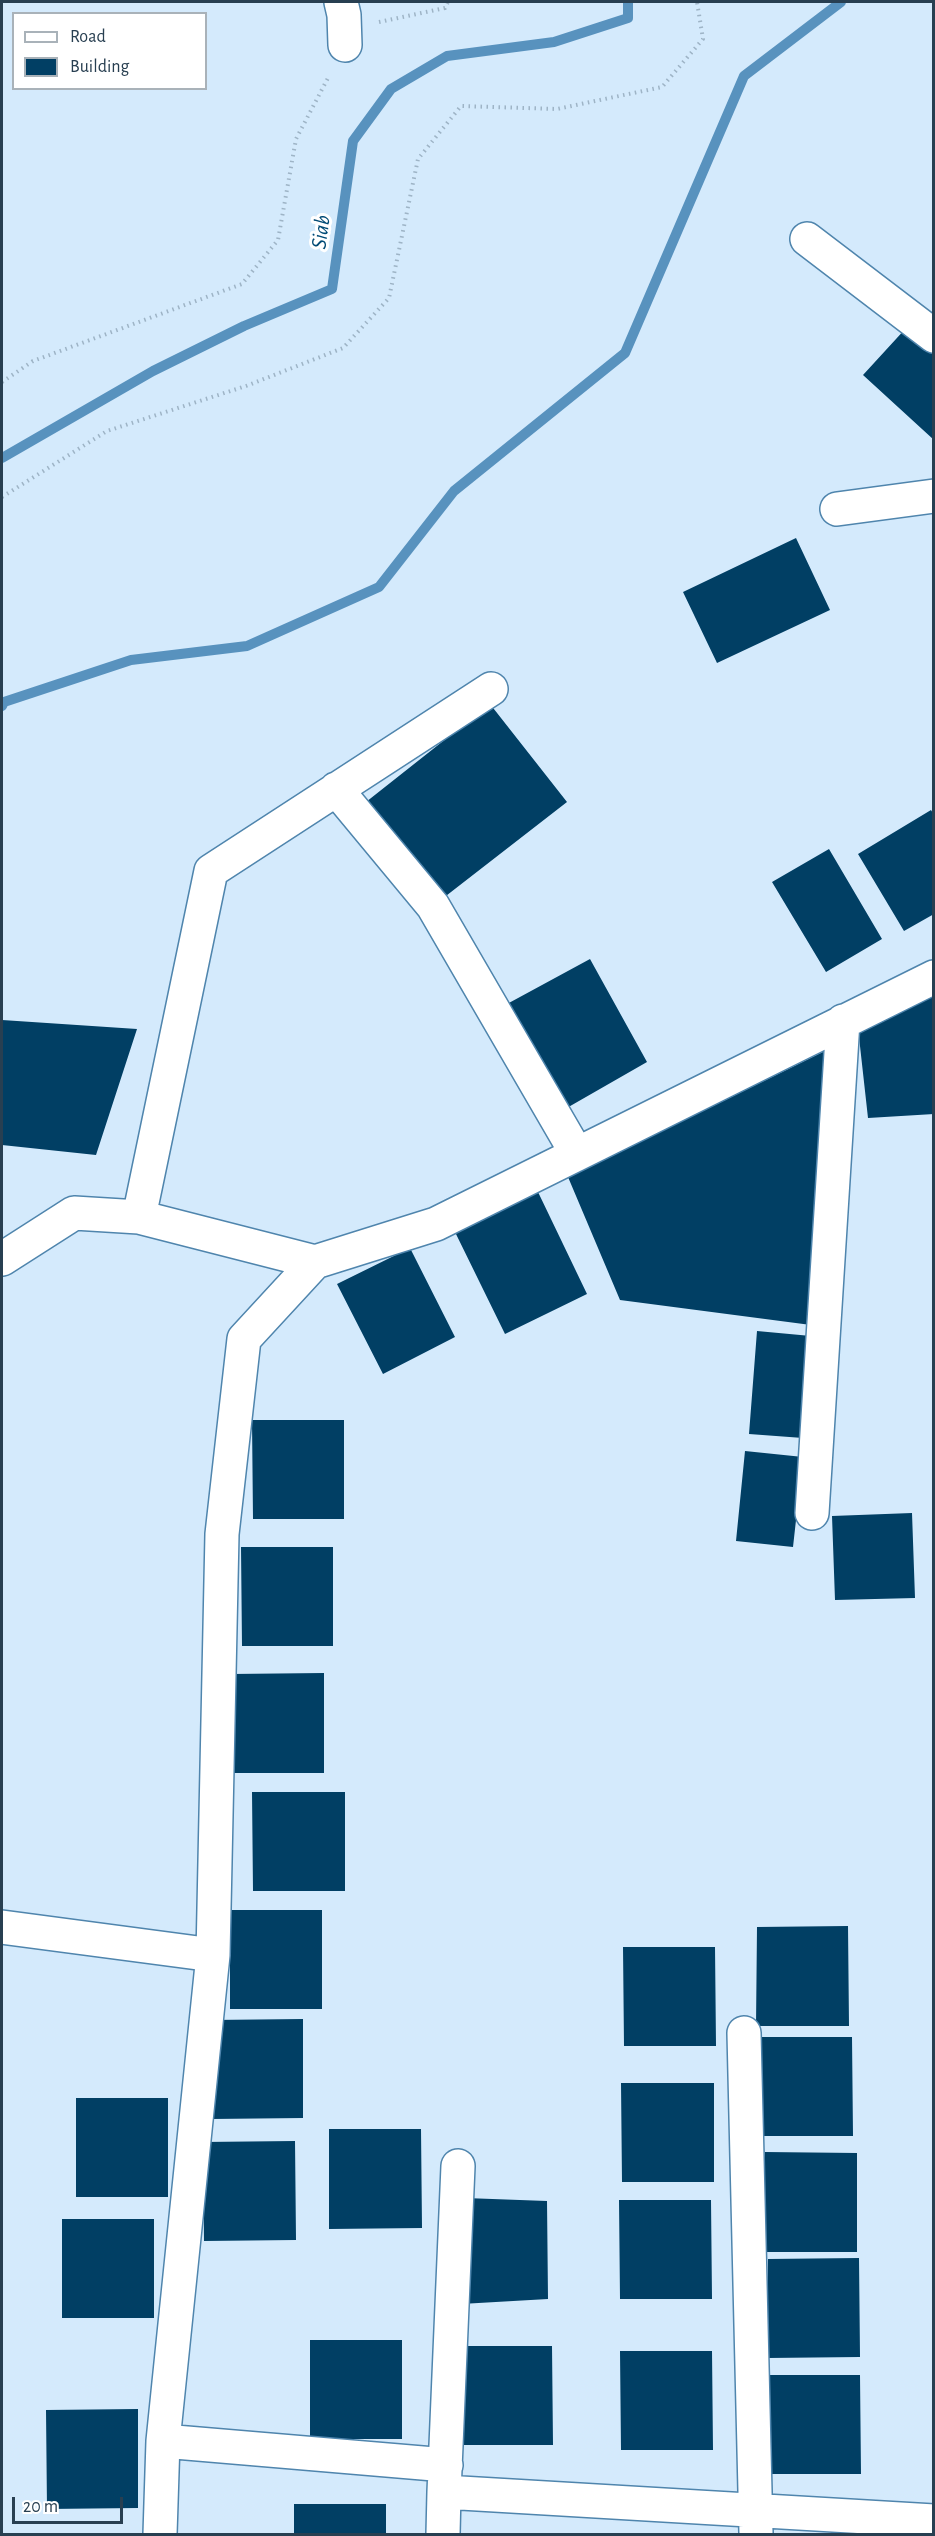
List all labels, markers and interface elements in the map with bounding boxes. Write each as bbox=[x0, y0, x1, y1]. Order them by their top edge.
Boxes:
legend bbox=[12, 12, 207, 90]
text: Road bbox=[70, 28, 106, 46]
text: Building bbox=[70, 58, 129, 76]
water label: Siab bbox=[306, 213, 336, 251]
scale bar bbox=[15, 2485, 126, 2523]
text: 20 m bbox=[23, 2498, 58, 2516]

